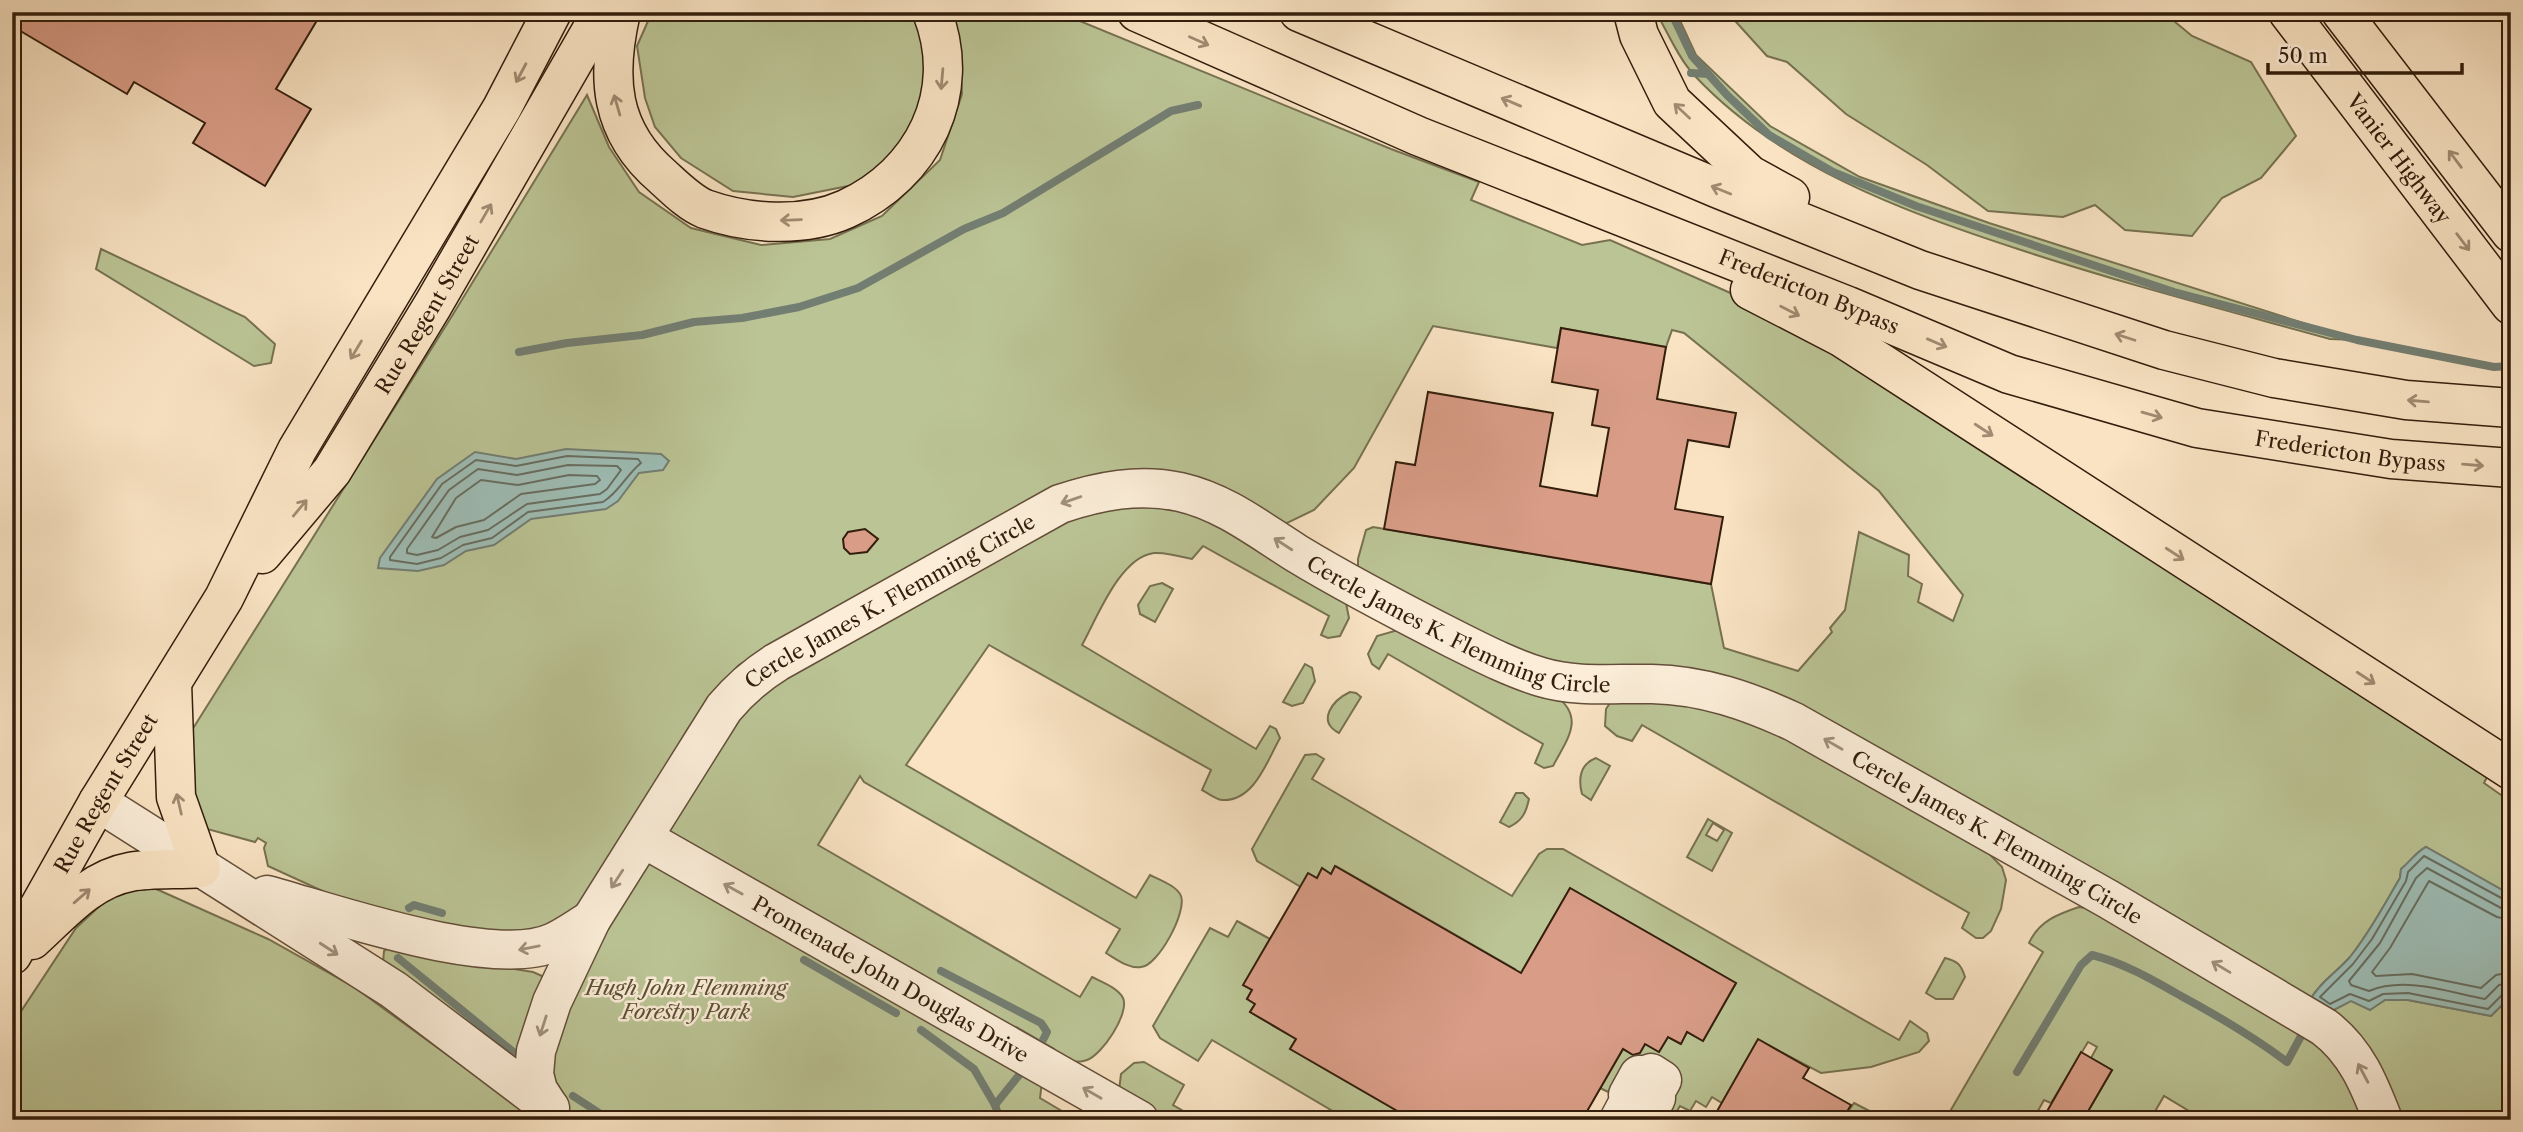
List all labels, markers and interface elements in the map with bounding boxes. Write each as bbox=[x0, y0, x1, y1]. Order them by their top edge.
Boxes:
scale bar bbox=[2268, 32, 2462, 76]
one-way arrow bbox=[1188, 35, 1209, 48]
text: 50 m bbox=[2278, 43, 2328, 68]
one-way arrow bbox=[513, 62, 527, 82]
one-way arrow bbox=[935, 67, 948, 90]
street label: Vanier Highway bbox=[2341, 88, 2457, 229]
one-way arrow bbox=[610, 94, 623, 116]
one-way arrow bbox=[1501, 94, 1522, 107]
one-way arrow bbox=[1673, 103, 1691, 119]
one-way arrow bbox=[2448, 150, 2463, 169]
one-way arrow bbox=[1710, 182, 1732, 195]
one-way arrow bbox=[479, 203, 493, 223]
one-way arrow bbox=[780, 214, 803, 227]
street label: Rue Regent Street bbox=[370, 229, 484, 398]
one-way arrow bbox=[2456, 232, 2471, 251]
street label: Fredericton Bypass bbox=[1715, 244, 1903, 339]
one-way arrow bbox=[1780, 304, 1800, 318]
one-way arrow bbox=[2114, 330, 2136, 342]
one-way arrow bbox=[1925, 337, 1947, 350]
one-way arrow bbox=[349, 340, 363, 360]
one-way arrow bbox=[2407, 394, 2430, 407]
one-way arrow bbox=[2141, 410, 2163, 423]
one-way arrow bbox=[1974, 423, 1993, 437]
street label: Fredericton Bypass bbox=[2253, 425, 2447, 476]
one-way arrow bbox=[2461, 459, 2484, 472]
one-way arrow bbox=[1060, 494, 1082, 507]
one-way arrow bbox=[292, 500, 308, 518]
street label: Cercle James K. Flemming Circle bbox=[739, 508, 1039, 694]
one-way arrow bbox=[1274, 537, 1294, 551]
one-way arrow bbox=[2165, 547, 2184, 561]
street label: Cercle James K. Flemming Circle bbox=[1302, 550, 1611, 697]
one-way arrow bbox=[2355, 671, 2375, 685]
street label: Rue Regent Street bbox=[48, 708, 163, 877]
one-way arrow bbox=[1823, 737, 1844, 750]
street label: Cercle James K. Flemming Circle bbox=[1847, 745, 2147, 929]
one-way arrow bbox=[171, 793, 185, 816]
one-way arrow bbox=[610, 869, 624, 888]
one-way arrow bbox=[723, 882, 743, 896]
one-way arrow bbox=[73, 888, 91, 904]
street label: Promenade John Douglas Drive bbox=[748, 890, 1033, 1067]
one-way arrow bbox=[319, 941, 338, 956]
one-way arrow bbox=[518, 941, 541, 955]
one-way arrow bbox=[2212, 960, 2232, 974]
park label: Hugh John Flemming Forestry Park bbox=[583, 975, 789, 1024]
one-way arrow bbox=[535, 1015, 548, 1037]
one-way arrow bbox=[2356, 1063, 2369, 1084]
one-way arrow bbox=[1082, 1086, 1102, 1100]

